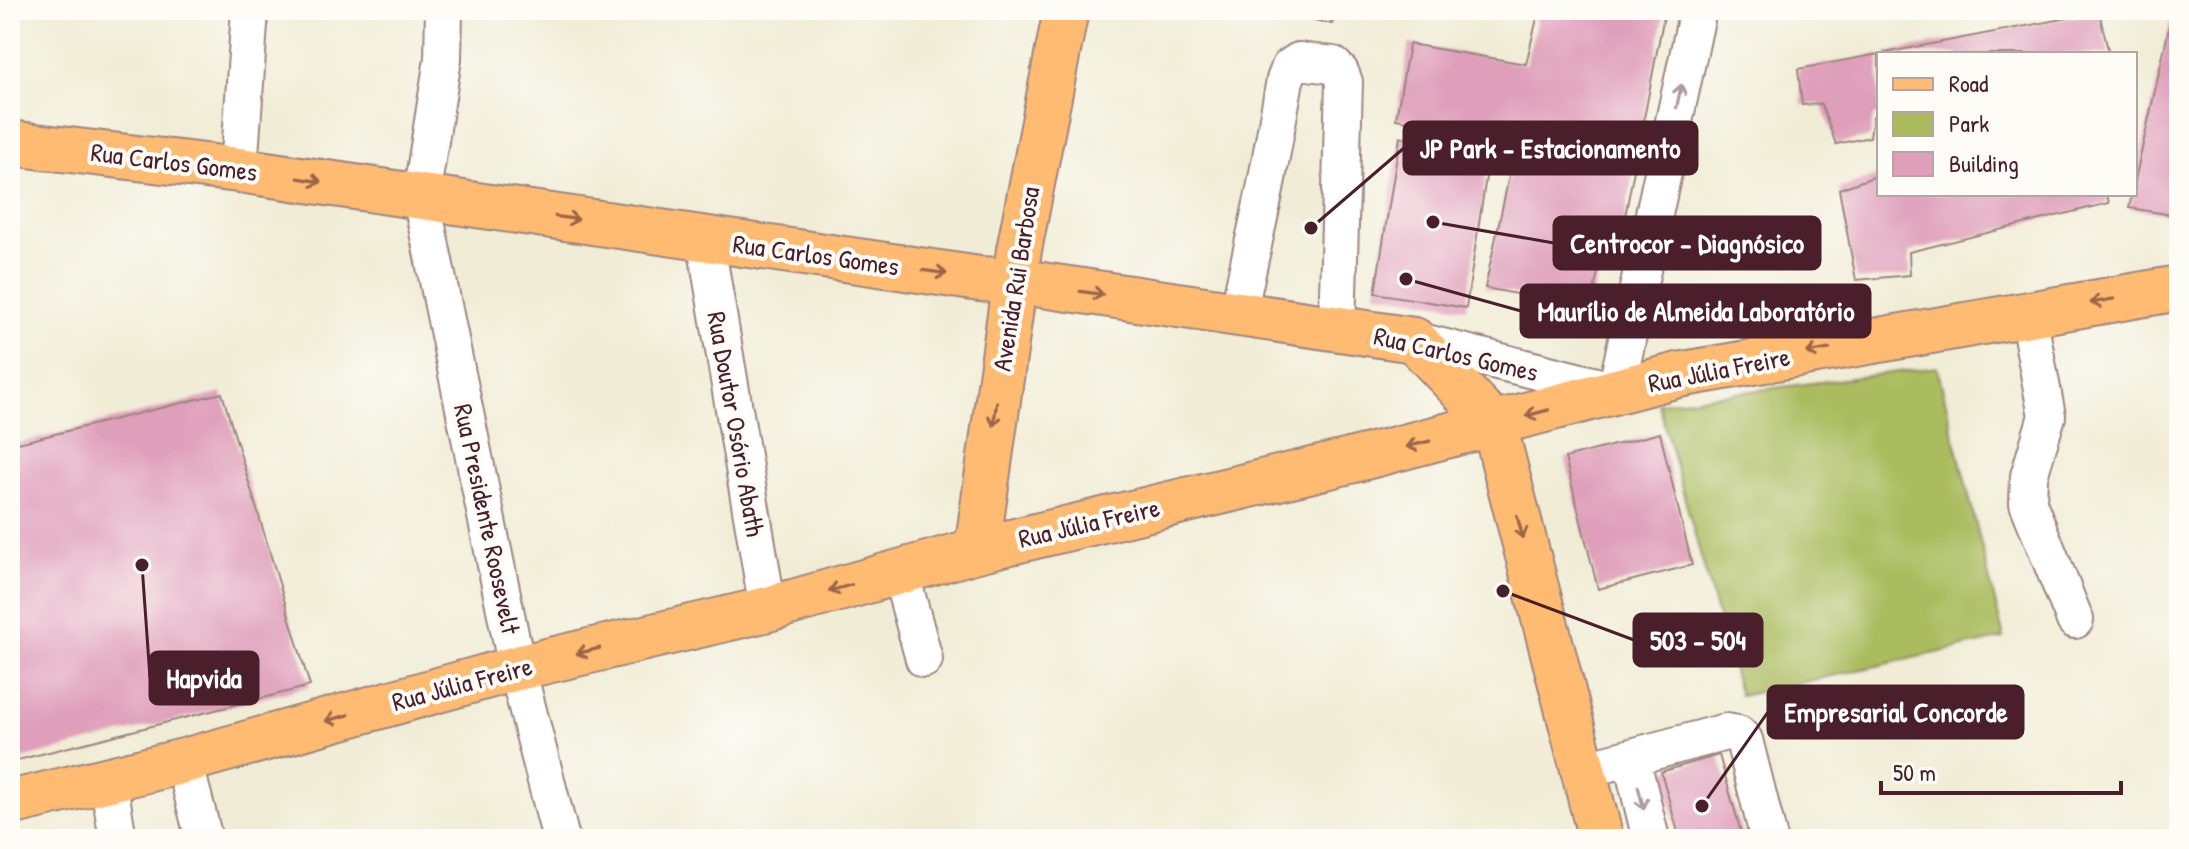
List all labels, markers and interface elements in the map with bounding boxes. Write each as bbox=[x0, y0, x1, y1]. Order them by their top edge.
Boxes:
legend bbox=[1877, 52, 2137, 196]
text: Road bbox=[1949, 67, 1988, 99]
one-way arrow bbox=[1672, 84, 1687, 109]
text: Park bbox=[1949, 107, 1989, 139]
callout: JP Park - Estacionamento bbox=[1404, 122, 1697, 174]
text: JP Park - Estacionamento bbox=[1420, 129, 1681, 167]
street label: Rua Carlos Gomes bbox=[89, 134, 259, 189]
text: Building bbox=[1949, 147, 2019, 179]
one-way arrow bbox=[296, 173, 322, 188]
street label: Avenida Rui Barbosa bbox=[984, 184, 1047, 374]
one-way arrow bbox=[554, 211, 579, 226]
callout: Centrocor - Diagnósico bbox=[1554, 217, 1820, 269]
text: Centrocor - Diagnósico bbox=[1570, 224, 1805, 263]
street label: Rua Carlos Gomes bbox=[731, 226, 901, 283]
one-way arrow bbox=[922, 266, 947, 281]
callout: Maurílio de Almeida Laboratório bbox=[1521, 285, 1870, 337]
one-way arrow bbox=[1079, 286, 1104, 301]
text: Maurílio de Almeida Laboratório bbox=[1538, 292, 1855, 330]
one-way arrow bbox=[2090, 295, 2115, 310]
street label: Rua Doutor Osório Abath bbox=[699, 309, 774, 539]
street label: Rua Carlos Gomes bbox=[1371, 318, 1542, 389]
street label: Rua Júlia Freire bbox=[1645, 339, 1793, 400]
one-way arrow bbox=[1806, 344, 1832, 359]
street label: Rua Presidente Roosevelt bbox=[446, 401, 529, 638]
one-way arrow bbox=[987, 401, 1002, 426]
one-way arrow bbox=[1525, 406, 1551, 421]
one-way arrow bbox=[1406, 437, 1432, 452]
street label: Rua Júlia Freire bbox=[1015, 489, 1163, 556]
one-way arrow bbox=[1514, 513, 1529, 539]
one-way arrow bbox=[828, 582, 854, 597]
callout: 503 - 504 bbox=[1634, 614, 1762, 666]
text: 503 - 504 bbox=[1650, 621, 1747, 659]
one-way arrow bbox=[575, 645, 601, 660]
street label: Rua Júlia Freire bbox=[388, 648, 536, 719]
callout: Hapvida bbox=[150, 652, 258, 704]
text: Hapvida bbox=[166, 659, 242, 698]
callout: Empresarial Concorde bbox=[1768, 686, 2023, 738]
text: Empresarial Concorde bbox=[1784, 693, 2008, 732]
one-way arrow bbox=[324, 712, 350, 727]
scale bar bbox=[1881, 745, 2121, 795]
text: 50 m bbox=[1893, 756, 1936, 788]
one-way arrow bbox=[1634, 784, 1649, 810]

